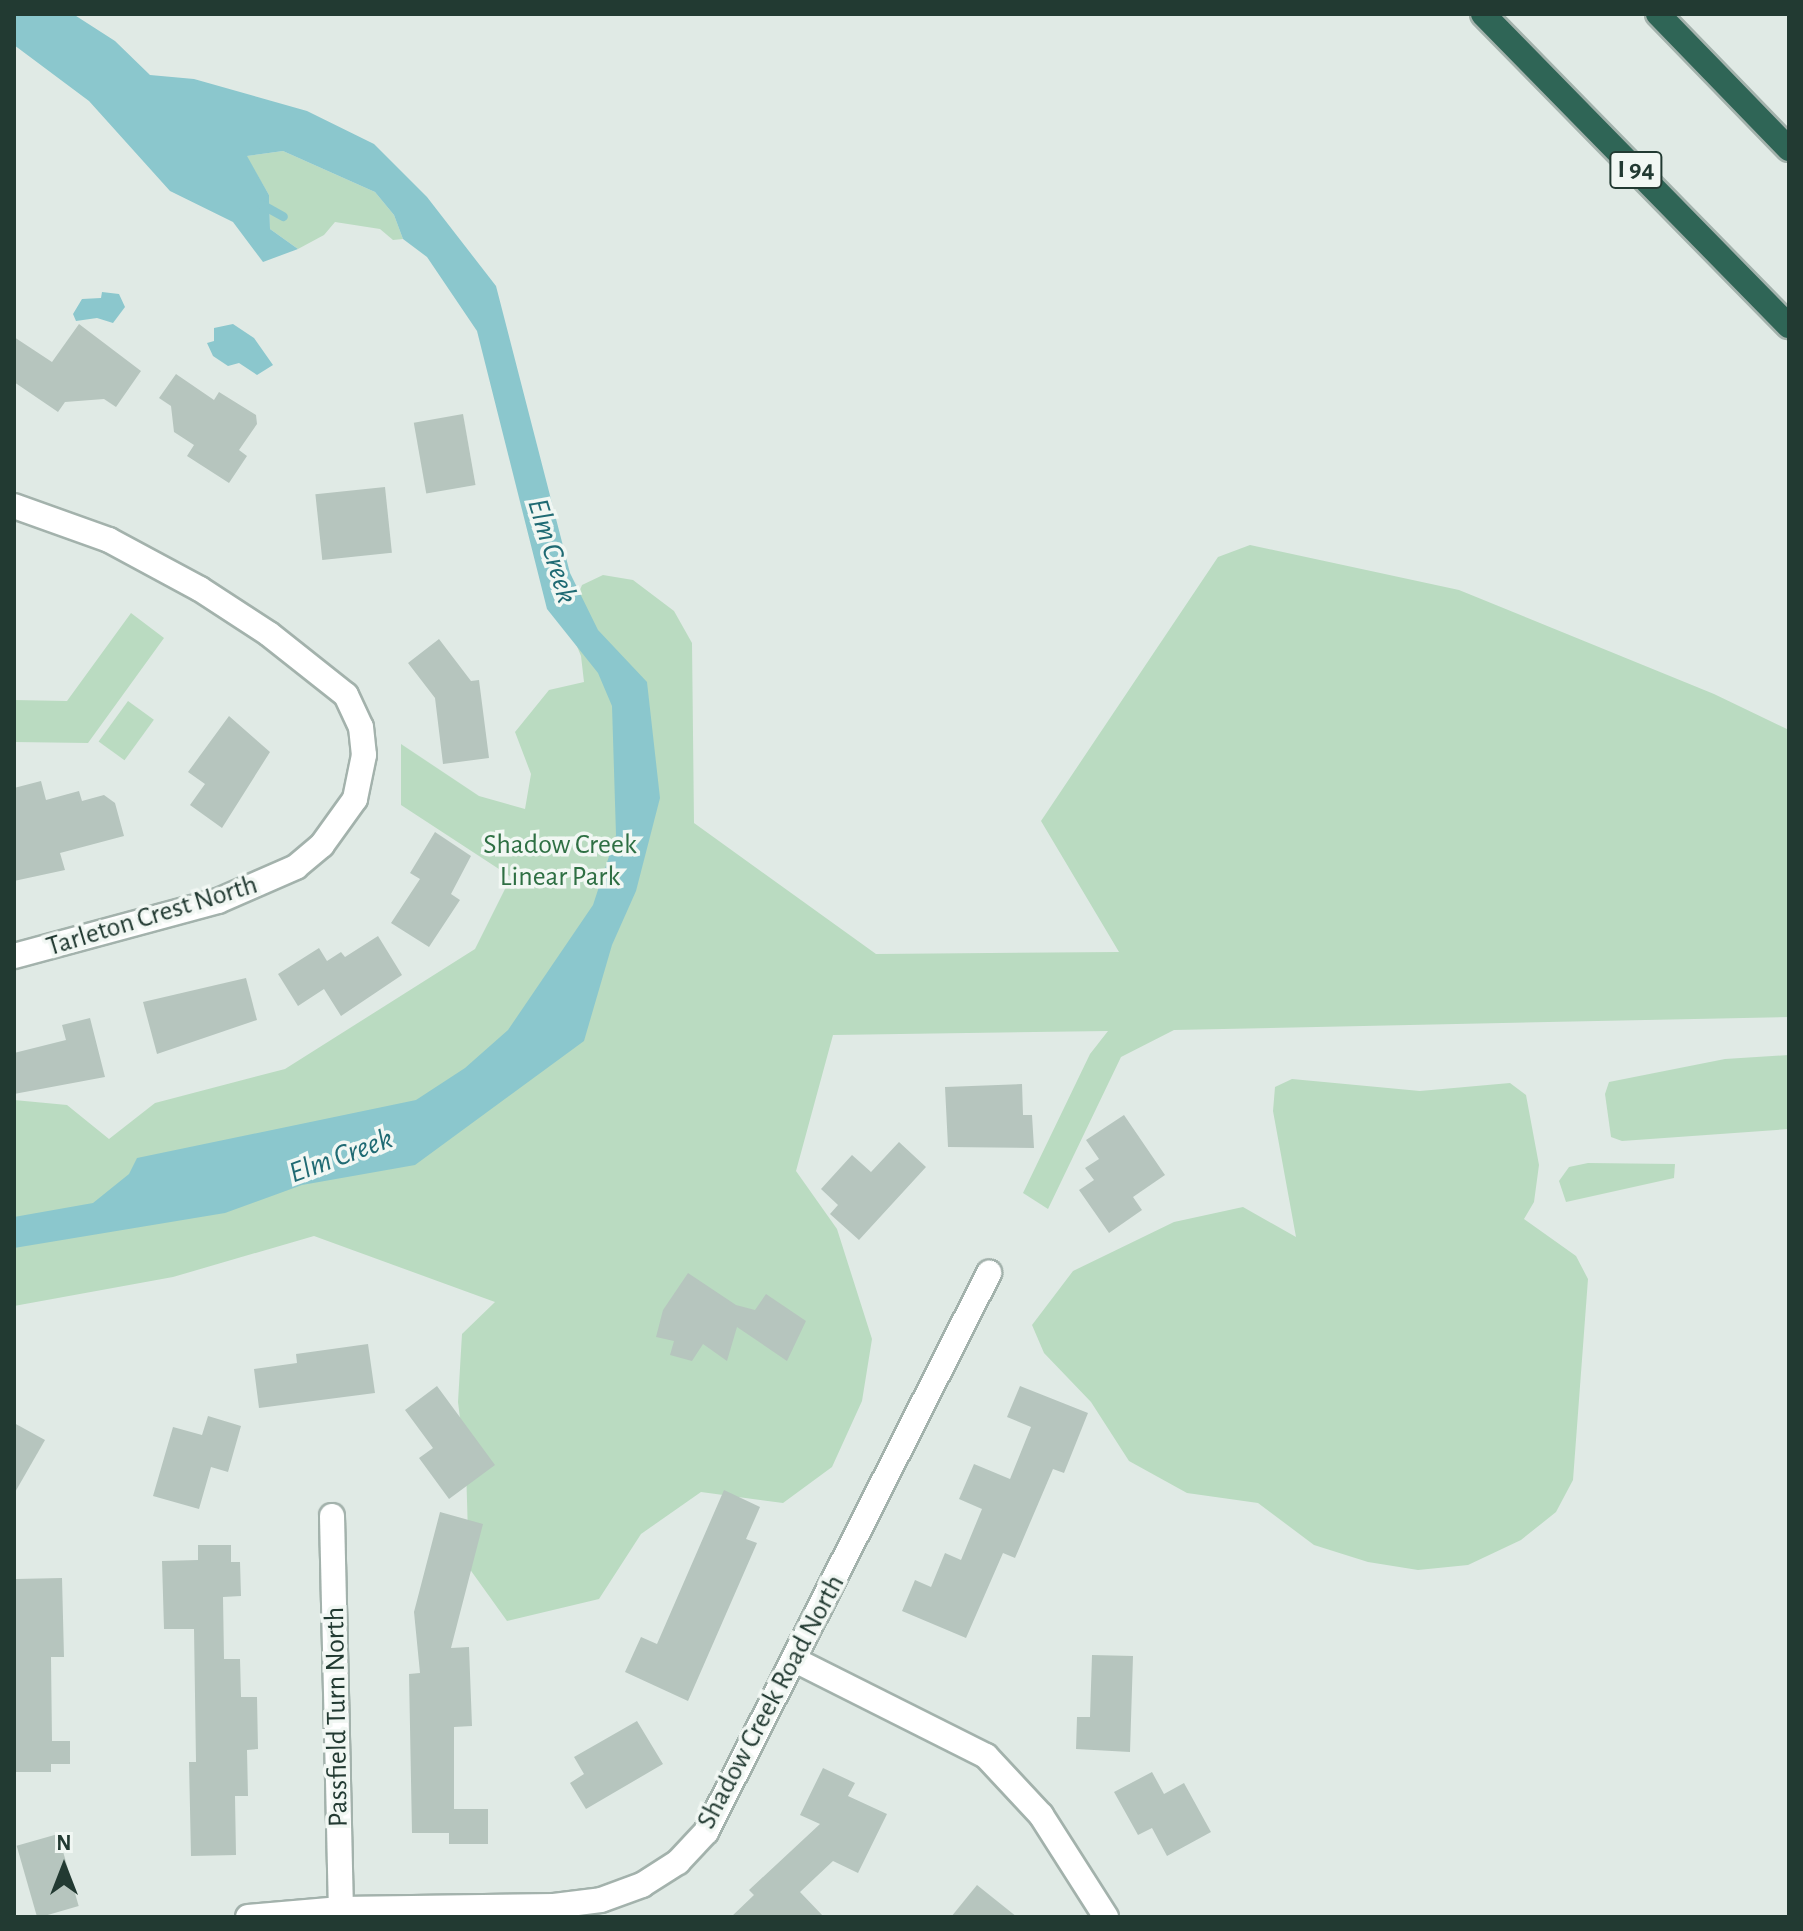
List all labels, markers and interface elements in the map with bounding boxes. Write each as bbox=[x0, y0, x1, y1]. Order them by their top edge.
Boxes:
road number: I 94 bbox=[1608, 148, 1664, 192]
water label: Elm Creek bbox=[519, 494, 585, 608]
park label: Shadow Creek Linear Park bbox=[483, 828, 637, 894]
street label: Tarleton Crest North bbox=[42, 868, 262, 964]
water label: Elm Creek bbox=[284, 1121, 398, 1191]
street label: Shadow Creek Road North bbox=[690, 1569, 852, 1835]
street label: Passfield Turn North bbox=[318, 1607, 356, 1827]
north arrow bbox=[24, 1827, 104, 1907]
text: N bbox=[56, 1832, 72, 1854]

